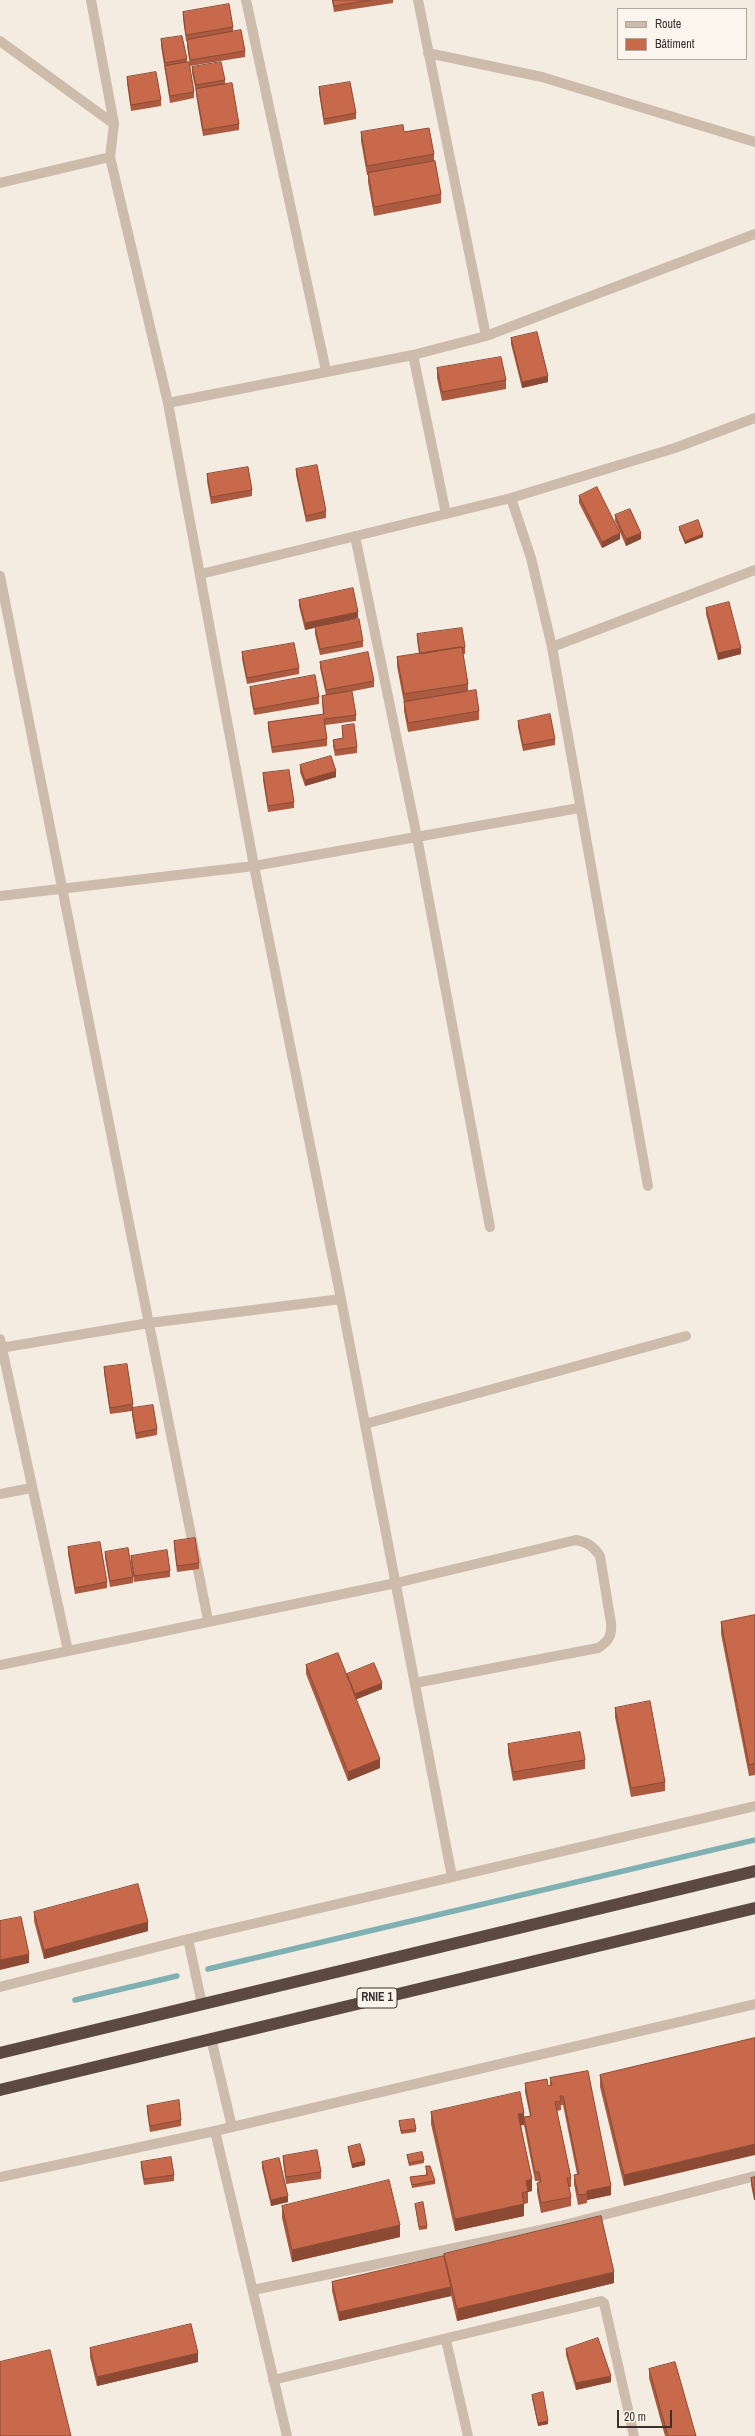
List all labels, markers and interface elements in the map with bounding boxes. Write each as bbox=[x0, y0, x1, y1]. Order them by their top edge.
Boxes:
legend bbox=[617, 8, 747, 60]
text: Route bbox=[655, 16, 681, 32]
text: Bâtiment bbox=[655, 36, 694, 52]
road number: RNIE 1 bbox=[357, 1988, 397, 2008]
scale bar bbox=[619, 2402, 674, 2428]
text: 20 m bbox=[624, 2409, 646, 2425]

